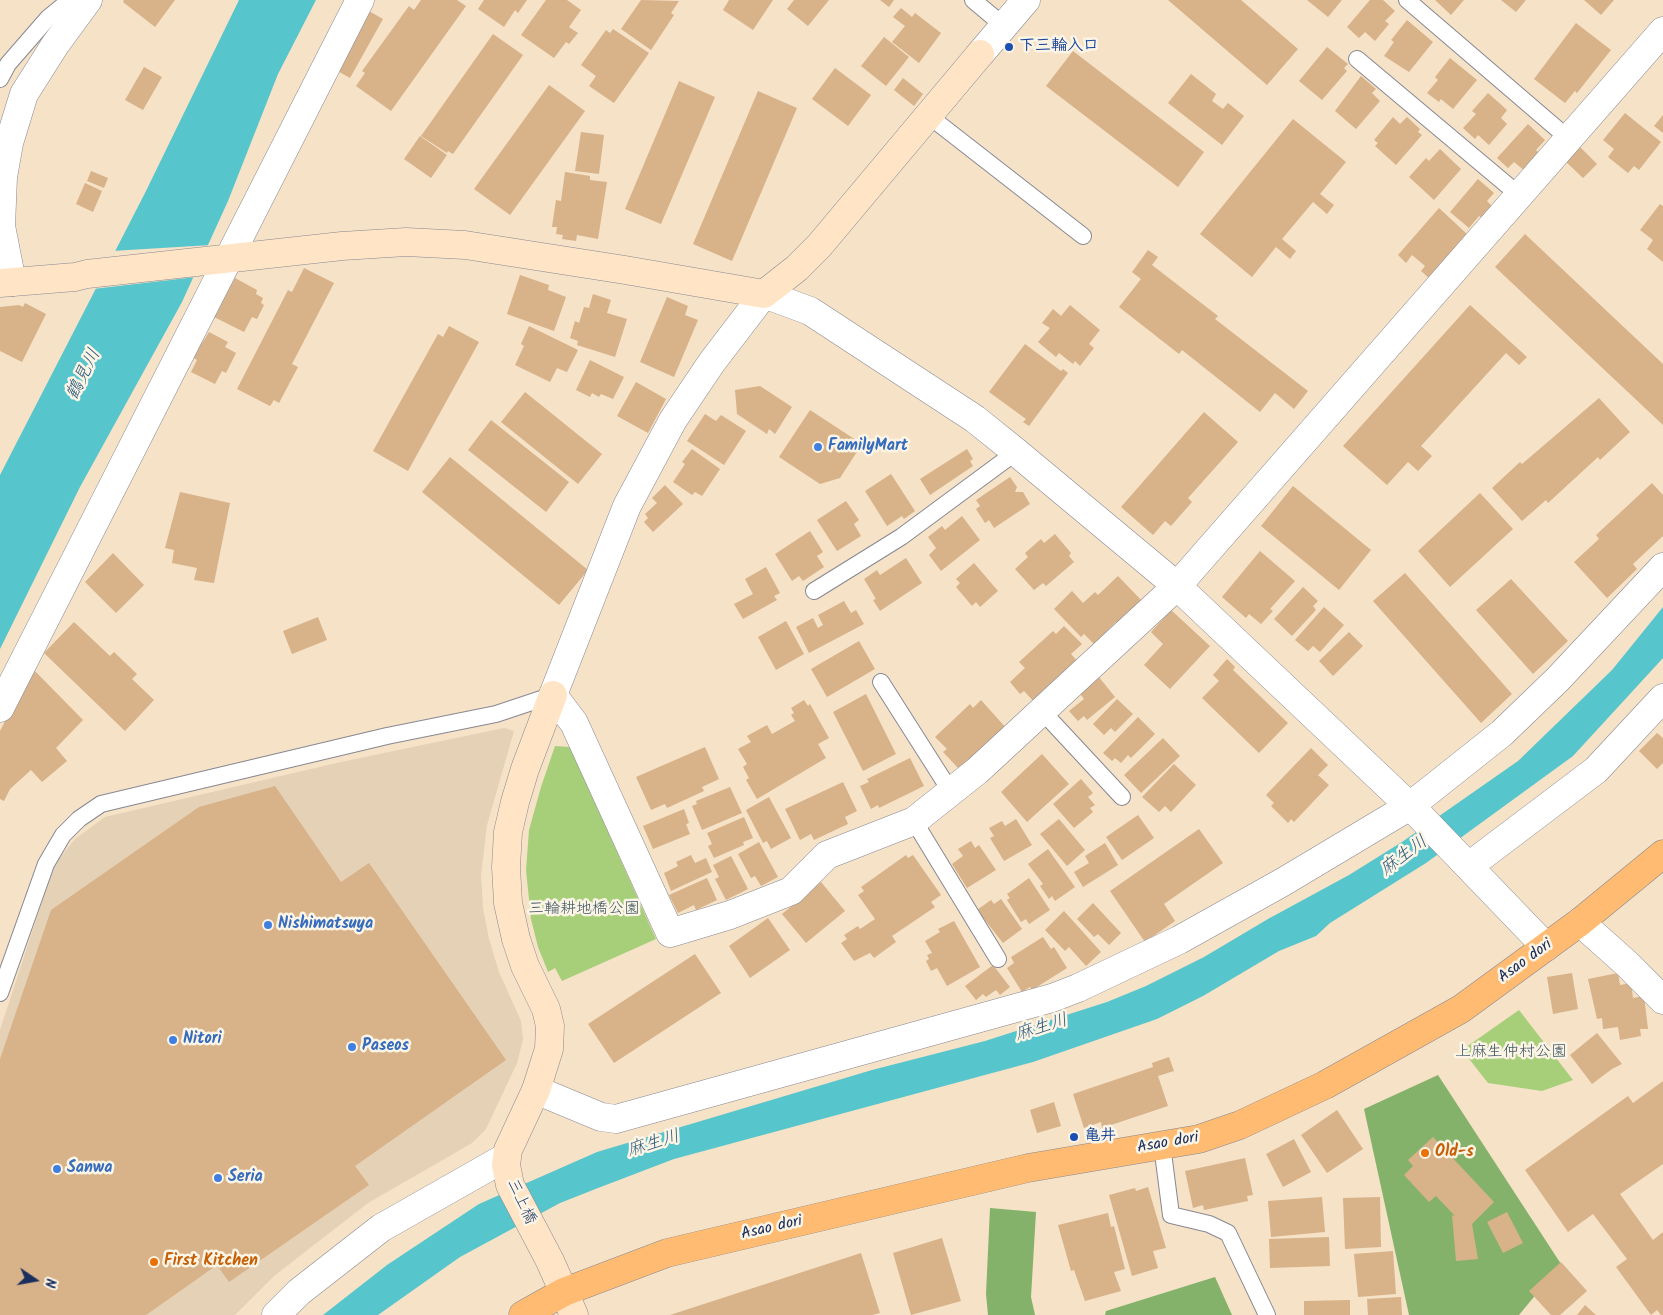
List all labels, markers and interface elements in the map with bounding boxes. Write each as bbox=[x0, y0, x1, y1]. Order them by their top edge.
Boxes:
place label: 下三輪入口 bbox=[1019, 37, 1099, 57]
marker: 下三輪入口 bbox=[1003, 41, 1015, 53]
water label: 鶴見川 bbox=[63, 346, 107, 404]
place label: FamilyMart bbox=[828, 437, 908, 457]
marker: FamilyMart bbox=[812, 441, 824, 453]
water label: 麻生川 bbox=[1377, 832, 1433, 882]
park label: 三輪耕地橋公園 bbox=[528, 900, 640, 920]
place label: Nishimatsuya bbox=[278, 915, 373, 935]
marker: Nishimatsuya bbox=[262, 919, 274, 931]
street label: Asao dori bbox=[1495, 936, 1557, 988]
water label: 麻生川 bbox=[1013, 1011, 1071, 1047]
place label: Nitori bbox=[183, 1030, 222, 1050]
marker: Nitori bbox=[167, 1034, 179, 1046]
place label: Paseos bbox=[362, 1037, 409, 1057]
marker: Paseos bbox=[346, 1041, 358, 1053]
park label: 上麻生仲村公園 bbox=[1455, 1043, 1567, 1063]
water label: 麻生川 bbox=[625, 1127, 683, 1163]
place label: 亀井 bbox=[1084, 1127, 1116, 1147]
street label: Asao dori bbox=[1136, 1129, 1200, 1159]
marker: 亀井 bbox=[1068, 1131, 1080, 1143]
place label: Old-s bbox=[1435, 1143, 1474, 1163]
marker: Old-s bbox=[1419, 1147, 1431, 1159]
place label: Sanwa bbox=[67, 1159, 112, 1179]
marker: Sanwa bbox=[51, 1163, 63, 1175]
place label: Seria bbox=[228, 1168, 263, 1188]
marker: Seria bbox=[212, 1172, 224, 1184]
street label: 三上橋 bbox=[501, 1176, 539, 1228]
street label: Asao dori bbox=[740, 1213, 804, 1245]
place label: First Kitchen bbox=[164, 1252, 258, 1272]
north arrow bbox=[10, 1255, 60, 1305]
marker: First Kitchen bbox=[148, 1256, 160, 1268]
text: N bbox=[38, 1277, 61, 1290]

